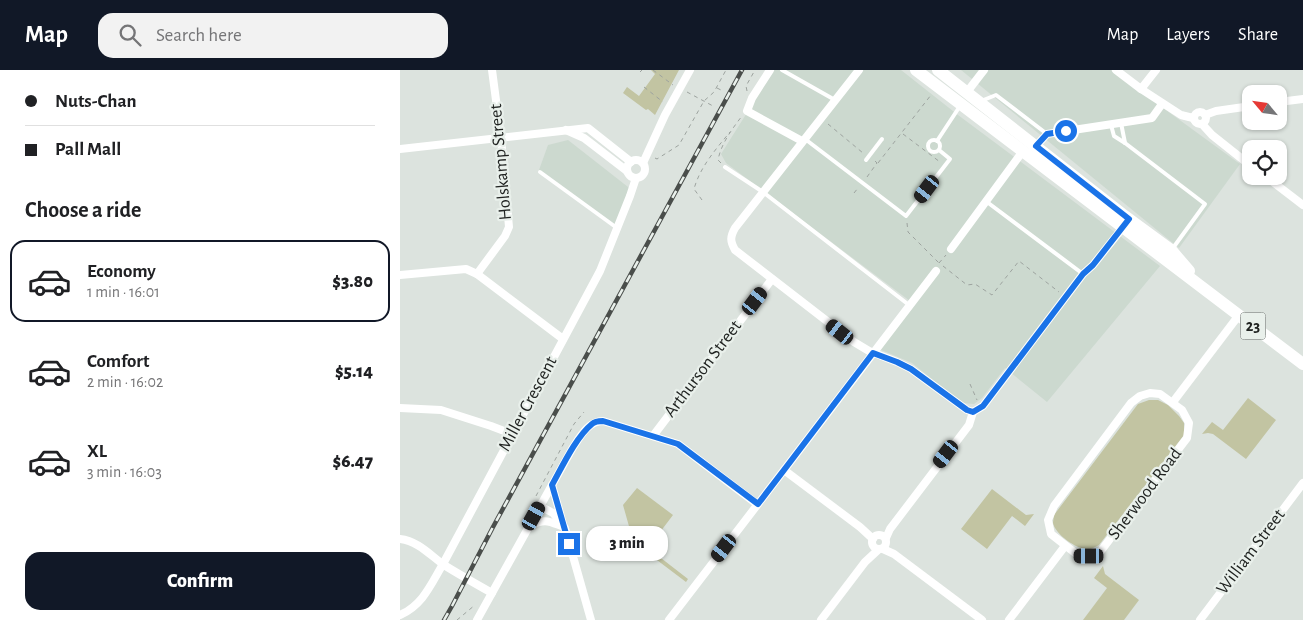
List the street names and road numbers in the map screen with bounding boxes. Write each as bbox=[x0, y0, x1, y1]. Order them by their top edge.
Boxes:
street label: Holskamp Street bbox=[487, 103, 515, 221]
road number: 23 bbox=[1240, 312, 1266, 340]
street label: Arthurson Street bbox=[661, 317, 745, 421]
street label: Miller Crescent bbox=[496, 353, 561, 454]
street label: Sherwood Road bbox=[1105, 445, 1185, 543]
street label: William Street bbox=[1213, 506, 1289, 598]

